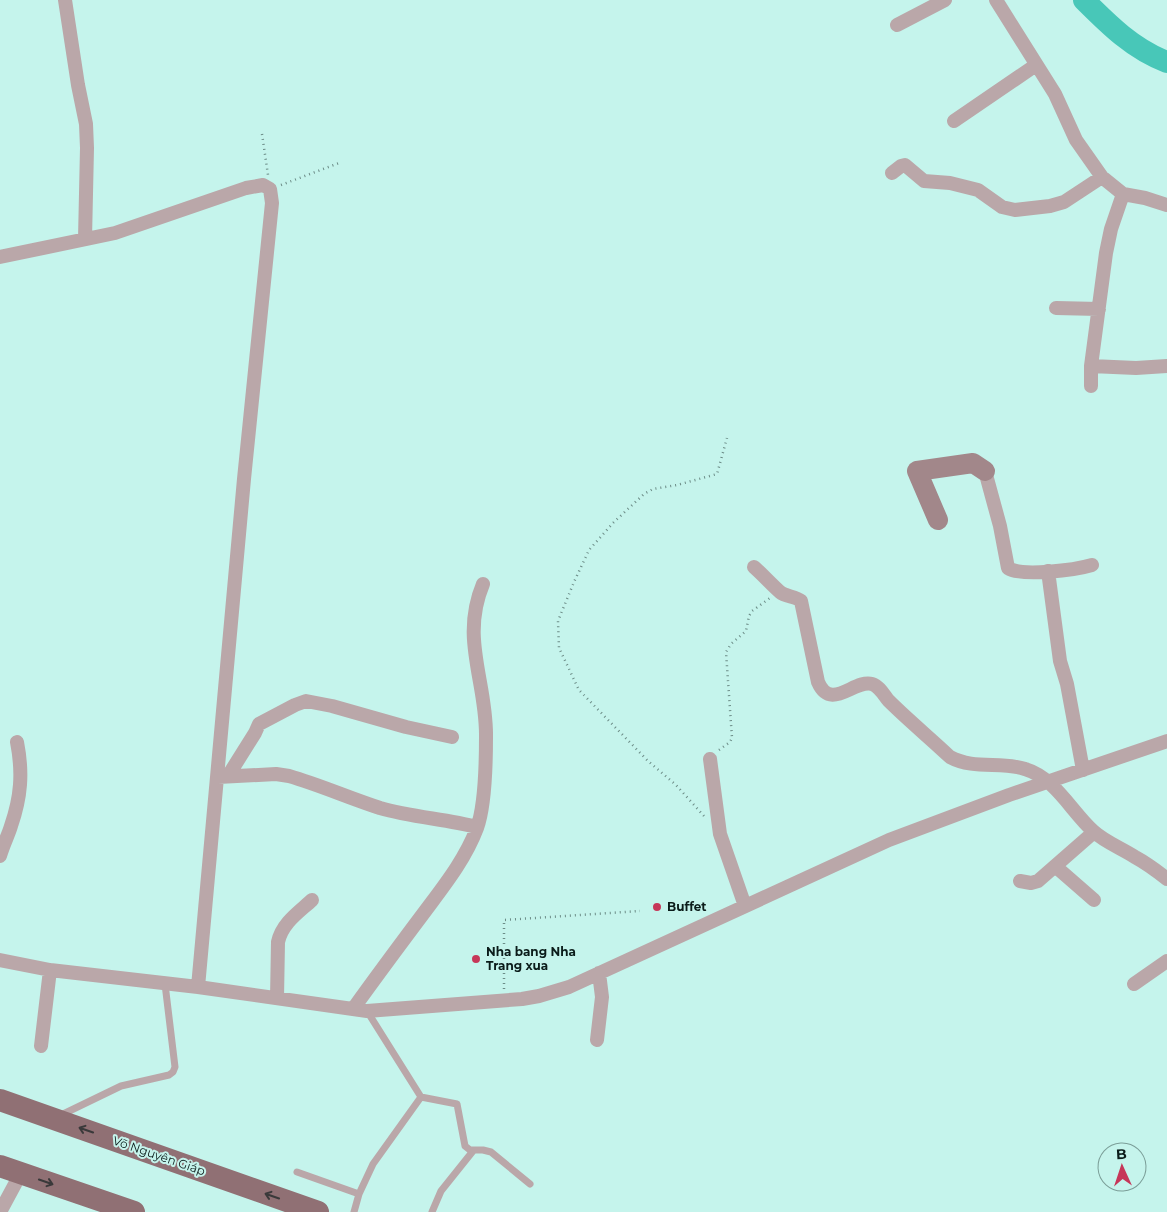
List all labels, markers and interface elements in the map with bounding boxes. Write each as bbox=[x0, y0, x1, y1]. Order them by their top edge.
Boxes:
place label: Buffet bbox=[667, 899, 707, 914]
marker: Buffet bbox=[651, 901, 663, 913]
place label: Nha bang Nha Trang xua bbox=[486, 944, 576, 973]
marker: Nha bang Nha Trang xua bbox=[470, 953, 482, 965]
one-way arrow bbox=[78, 1125, 94, 1134]
street label: Võ Nguyên Giáp bbox=[111, 1133, 207, 1178]
north arrow bbox=[1097, 1142, 1147, 1192]
text: B bbox=[1115, 1145, 1127, 1163]
one-way arrow bbox=[38, 1177, 54, 1187]
one-way arrow bbox=[264, 1191, 280, 1200]

